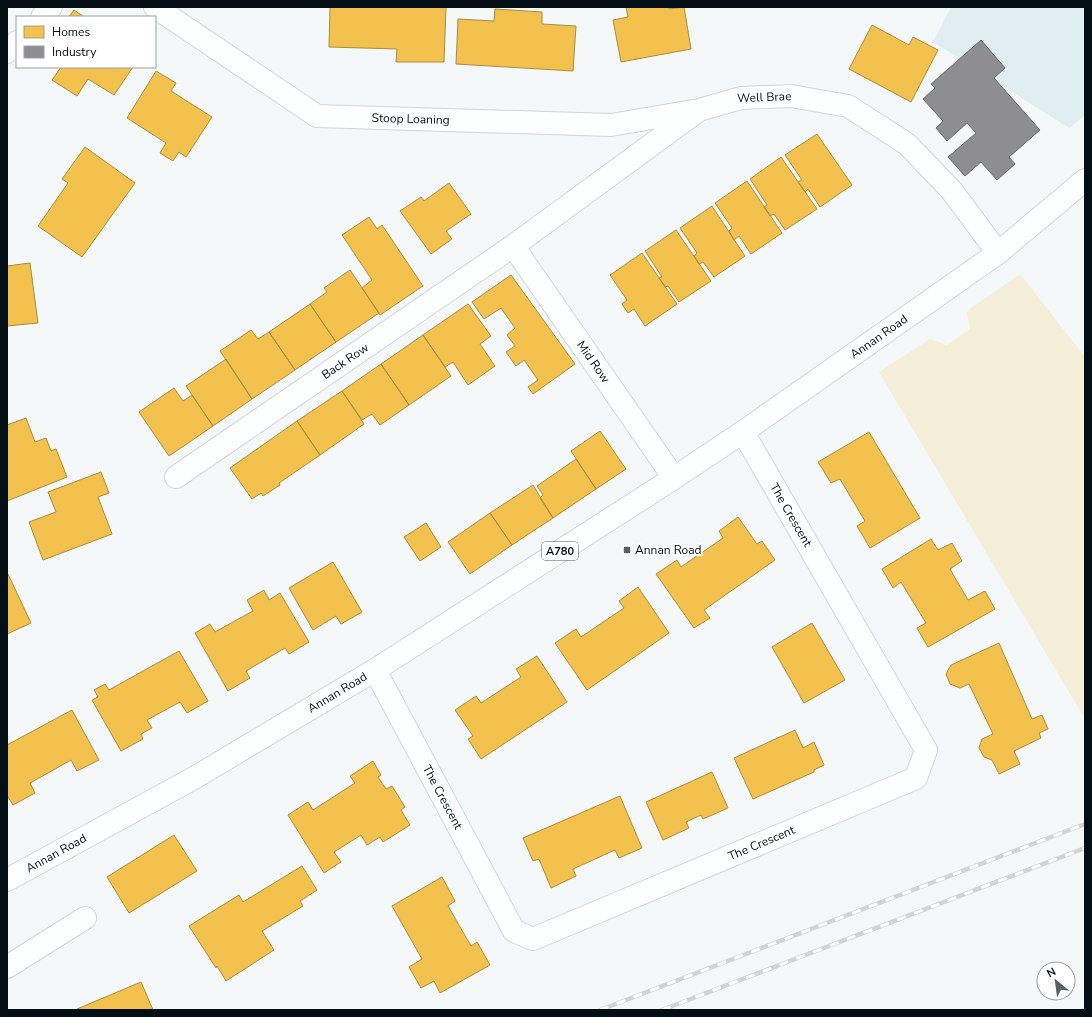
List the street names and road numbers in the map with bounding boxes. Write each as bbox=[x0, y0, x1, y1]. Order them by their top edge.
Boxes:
street label: Well Brae bbox=[737, 88, 792, 106]
street label: Stoop Loaning bbox=[371, 110, 450, 128]
street label: Annan Road bbox=[847, 311, 911, 362]
street label: Mid Row bbox=[573, 338, 614, 386]
street label: Back Row bbox=[318, 339, 372, 383]
street label: The Crescent bbox=[766, 480, 816, 550]
road number: A780 bbox=[542, 542, 578, 560]
street label: Annan Road bbox=[305, 668, 370, 716]
street label: The Crescent bbox=[419, 762, 467, 833]
street label: The Crescent bbox=[726, 822, 798, 864]
street label: Annan Road bbox=[23, 830, 89, 876]

